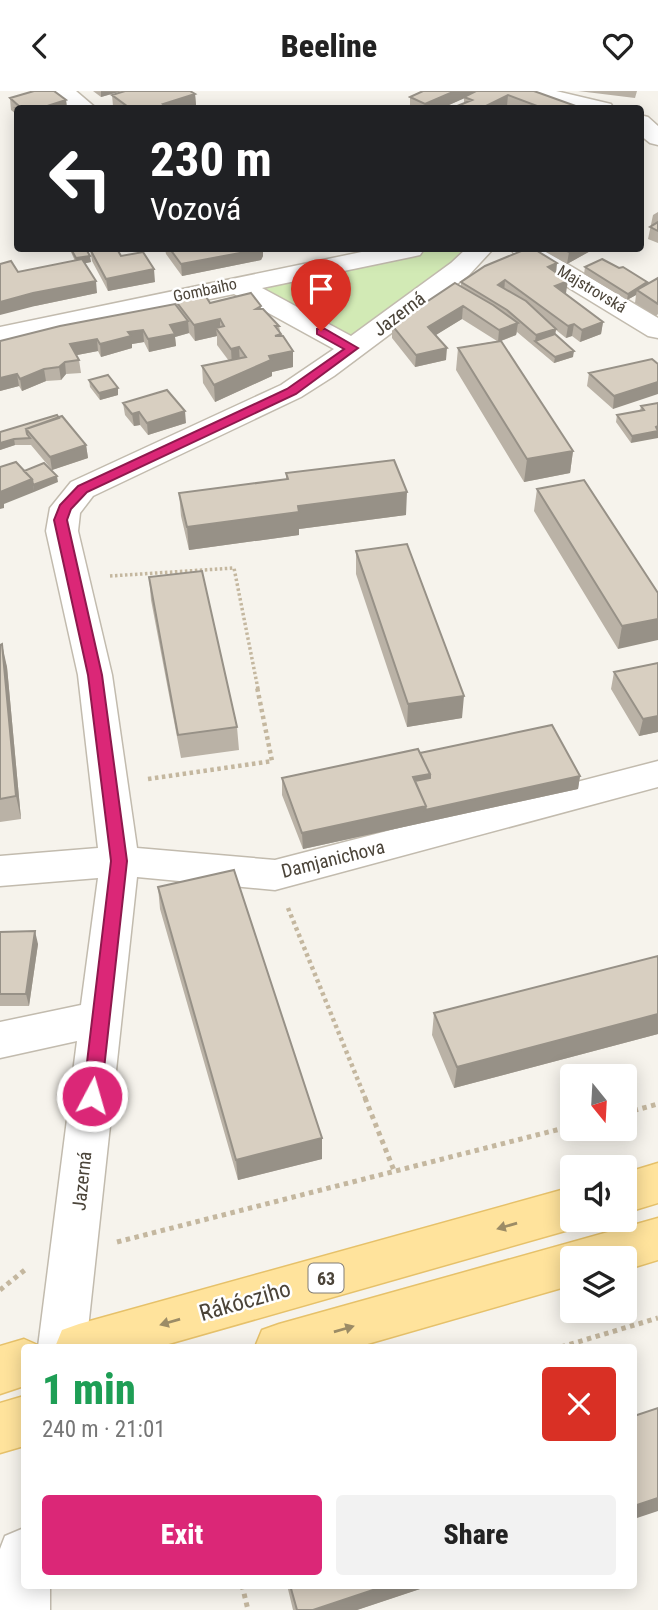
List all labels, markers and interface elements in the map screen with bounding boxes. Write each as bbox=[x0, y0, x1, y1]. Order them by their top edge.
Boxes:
icon: back bbox=[21, 27, 59, 65]
text: Beeline bbox=[281, 27, 377, 65]
icon: heart bbox=[599, 27, 637, 65]
text: 230 m bbox=[150, 131, 272, 188]
icon: left bbox=[35, 133, 126, 224]
text: Vozová bbox=[150, 190, 241, 228]
pin bbox=[291, 259, 351, 331]
street label: Majstrovská bbox=[554, 261, 630, 317]
icon: arrive bbox=[302, 270, 340, 308]
street label: Gombaiho bbox=[171, 274, 239, 306]
street label: Jazerná bbox=[368, 287, 430, 341]
street label: Damjanichova bbox=[279, 835, 387, 883]
position arrow bbox=[55, 1059, 129, 1133]
north arrow bbox=[560, 1064, 637, 1141]
map controls bbox=[560, 1064, 637, 1323]
street label: Jazerná bbox=[67, 1150, 97, 1212]
button: sound bbox=[560, 1155, 637, 1232]
one-way arrow bbox=[496, 1222, 517, 1232]
button: layers bbox=[560, 1246, 637, 1323]
road number: 63 bbox=[308, 1263, 344, 1293]
street label: Rákócziho bbox=[196, 1275, 294, 1327]
one-way arrow bbox=[159, 1317, 180, 1327]
one-way arrow bbox=[334, 1323, 355, 1333]
text: 1 min bbox=[42, 1365, 136, 1414]
button: close bbox=[542, 1367, 616, 1441]
text: 240 m · 21:01 bbox=[42, 1416, 166, 1443]
button: Exit bbox=[42, 1495, 322, 1575]
button: Share bbox=[336, 1495, 616, 1575]

